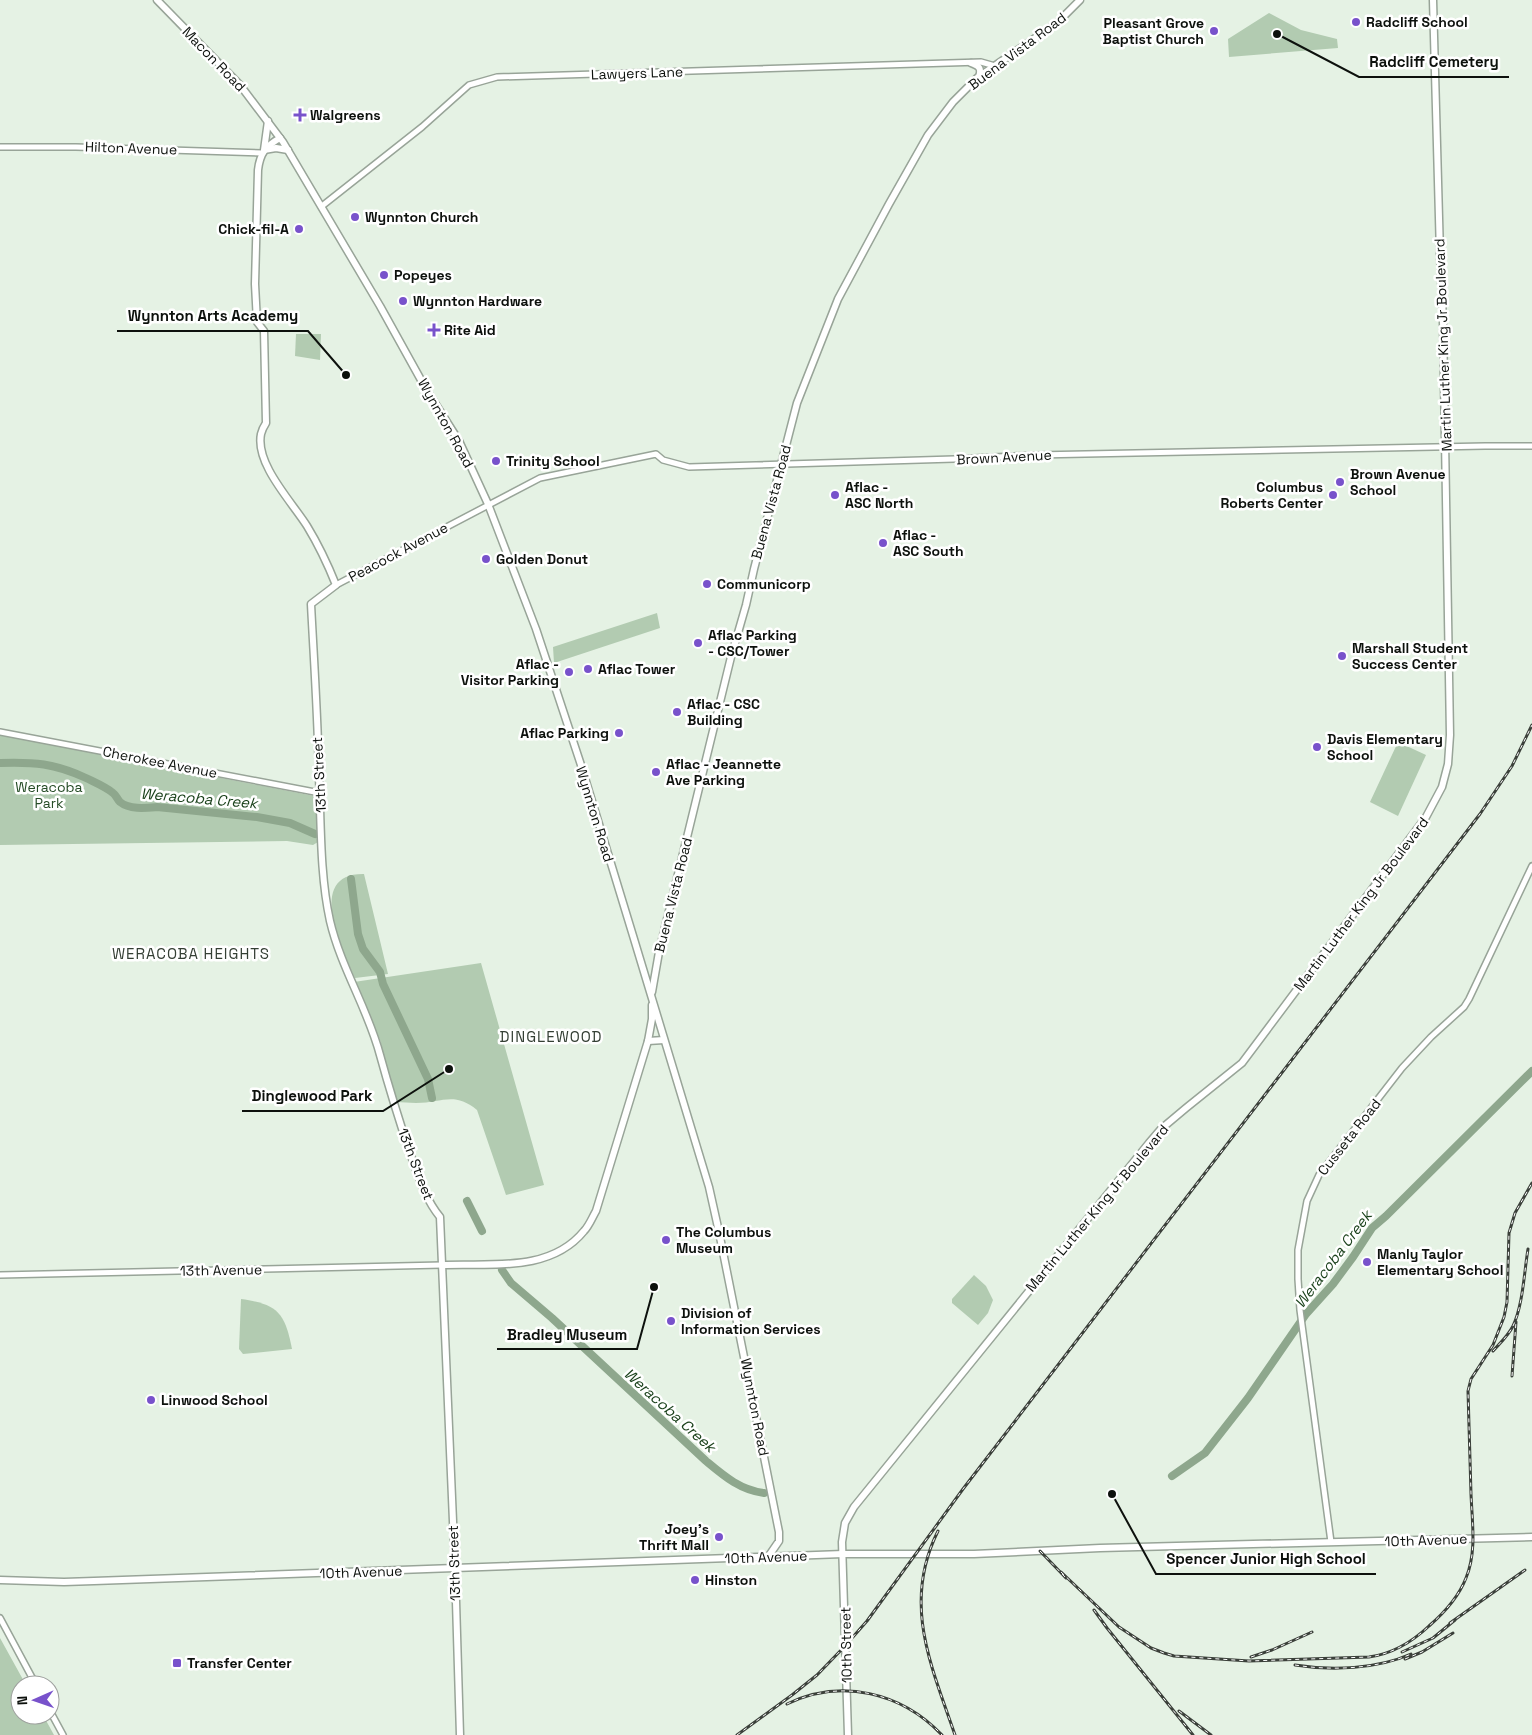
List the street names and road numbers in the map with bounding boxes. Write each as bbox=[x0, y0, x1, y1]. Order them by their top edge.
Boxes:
street label: Buena Vista Road bbox=[965, 8, 1069, 94]
street label: Macon Road bbox=[179, 23, 249, 95]
street label: Lawyers Lane bbox=[591, 62, 683, 84]
street label: Hilton Avenue bbox=[85, 137, 177, 159]
street label: Martin Luther King Jr Boulevard bbox=[1430, 238, 1456, 452]
street label: Wynnton Road bbox=[414, 375, 478, 471]
street label: Buena Vista Road bbox=[747, 443, 795, 561]
street label: Brown Avenue bbox=[956, 446, 1052, 468]
street label: Peacock Avenue bbox=[345, 518, 451, 586]
street label: 13th Street bbox=[308, 737, 330, 813]
street label: Cherokee Avenue bbox=[101, 742, 219, 782]
street label: Wynnton Road bbox=[572, 764, 618, 864]
street label: Martin Luther King Jr Boulevard bbox=[1290, 813, 1432, 995]
street label: Buena Vista Road bbox=[650, 836, 696, 954]
street label: Cusseta Road bbox=[1313, 1095, 1385, 1179]
street label: Martin Luther King Jr Boulevard bbox=[1022, 1121, 1172, 1295]
street label: 13th Street bbox=[394, 1125, 438, 1203]
street label: 13th Avenue bbox=[180, 1260, 262, 1280]
street label: Wynnton Road bbox=[737, 1357, 773, 1457]
street label: 13th Street bbox=[444, 1525, 464, 1601]
street label: 10th Avenue bbox=[1384, 1530, 1468, 1550]
street label: 10th Avenue bbox=[724, 1547, 808, 1567]
street label: 10th Avenue bbox=[319, 1562, 403, 1582]
street label: 10th Street bbox=[836, 1607, 856, 1683]

